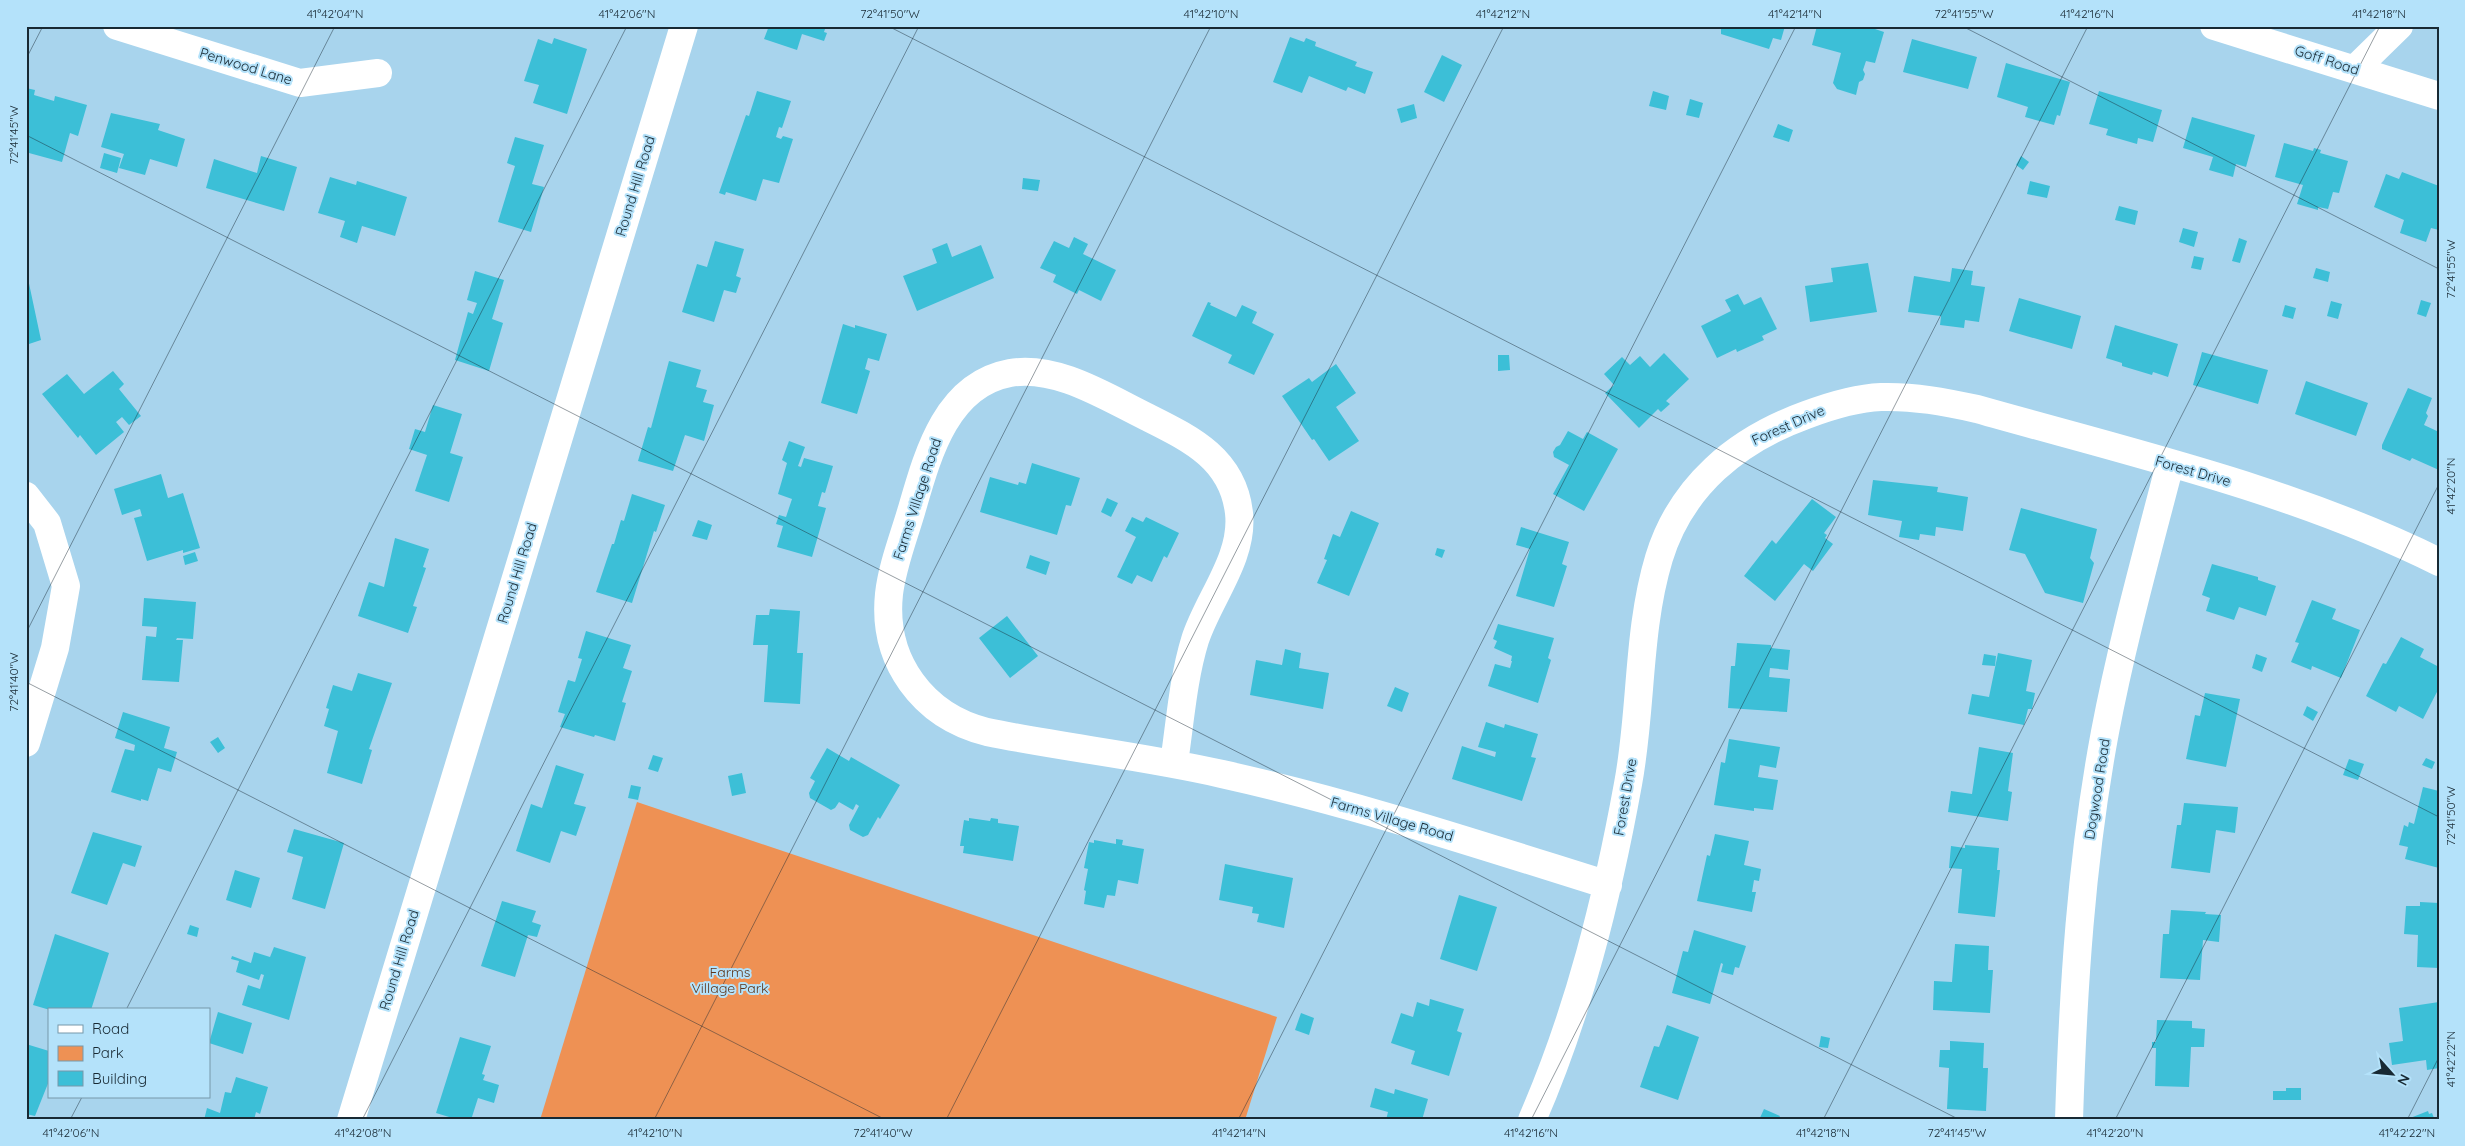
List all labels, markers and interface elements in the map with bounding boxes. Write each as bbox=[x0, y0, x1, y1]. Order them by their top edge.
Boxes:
text: 41°42'04"N bbox=[307, 6, 363, 21]
text: 41°42'06"N bbox=[599, 6, 655, 21]
text: 72°41'50"W bbox=[860, 6, 920, 21]
text: 41°42'10"N bbox=[1184, 6, 1238, 21]
text: 41°42'12"N bbox=[1476, 6, 1530, 21]
text: 41°42'14"N bbox=[1768, 6, 1822, 21]
text: 72°41'55"W bbox=[1934, 6, 1994, 21]
text: 41°42'16"N bbox=[2060, 6, 2114, 21]
text: 41°42'18"N bbox=[2352, 6, 2406, 21]
street label: Goff Road bbox=[2292, 41, 2362, 79]
street label: Penwood Lane bbox=[198, 43, 295, 89]
text: 72°41'45"W bbox=[6, 105, 21, 164]
street label: Round Hill Road bbox=[611, 134, 659, 238]
text: 72°41'55"W bbox=[2443, 239, 2458, 299]
street label: Forest Drive bbox=[1749, 401, 1827, 449]
street label: Farms Village Road bbox=[889, 436, 945, 562]
street label: Forest Drive bbox=[2153, 452, 2233, 490]
text: 41°42'20"N bbox=[2443, 457, 2458, 515]
street label: Round Hill Road bbox=[493, 521, 541, 625]
text: 72°41'40"W bbox=[6, 652, 21, 712]
street label: Dogwood Road bbox=[2080, 737, 2114, 841]
street label: Forest Drive bbox=[1609, 757, 1641, 837]
text: 72°41'50"W bbox=[2443, 786, 2458, 846]
street label: Farms Village Road bbox=[1329, 793, 1455, 845]
street label: Round Hill Road bbox=[375, 908, 423, 1012]
park label: Farms Village Park bbox=[691, 963, 769, 997]
legend bbox=[48, 1008, 210, 1098]
text: Road bbox=[92, 1019, 129, 1038]
text: 41°42'22"N bbox=[2443, 1031, 2458, 1087]
text: Park bbox=[92, 1043, 124, 1062]
north arrow bbox=[2368, 1048, 2418, 1098]
text: Building bbox=[92, 1069, 147, 1088]
text: N bbox=[2393, 1071, 2414, 1089]
text: 41°42'06"N bbox=[43, 1125, 99, 1140]
text: 41°42'08"N bbox=[335, 1125, 391, 1140]
text: 41°42'10"N bbox=[628, 1125, 682, 1140]
text: 72°41'40"W bbox=[853, 1125, 913, 1140]
text: 41°42'14"N bbox=[1212, 1125, 1266, 1140]
text: 41°42'16"N bbox=[1504, 1125, 1558, 1140]
text: 41°42'18"N bbox=[1796, 1125, 1850, 1140]
text: 72°41'45"W bbox=[1928, 1125, 1987, 1140]
text: 41°42'20"N bbox=[2086, 1125, 2144, 1140]
text: 41°42'22"N bbox=[2379, 1125, 2435, 1140]

